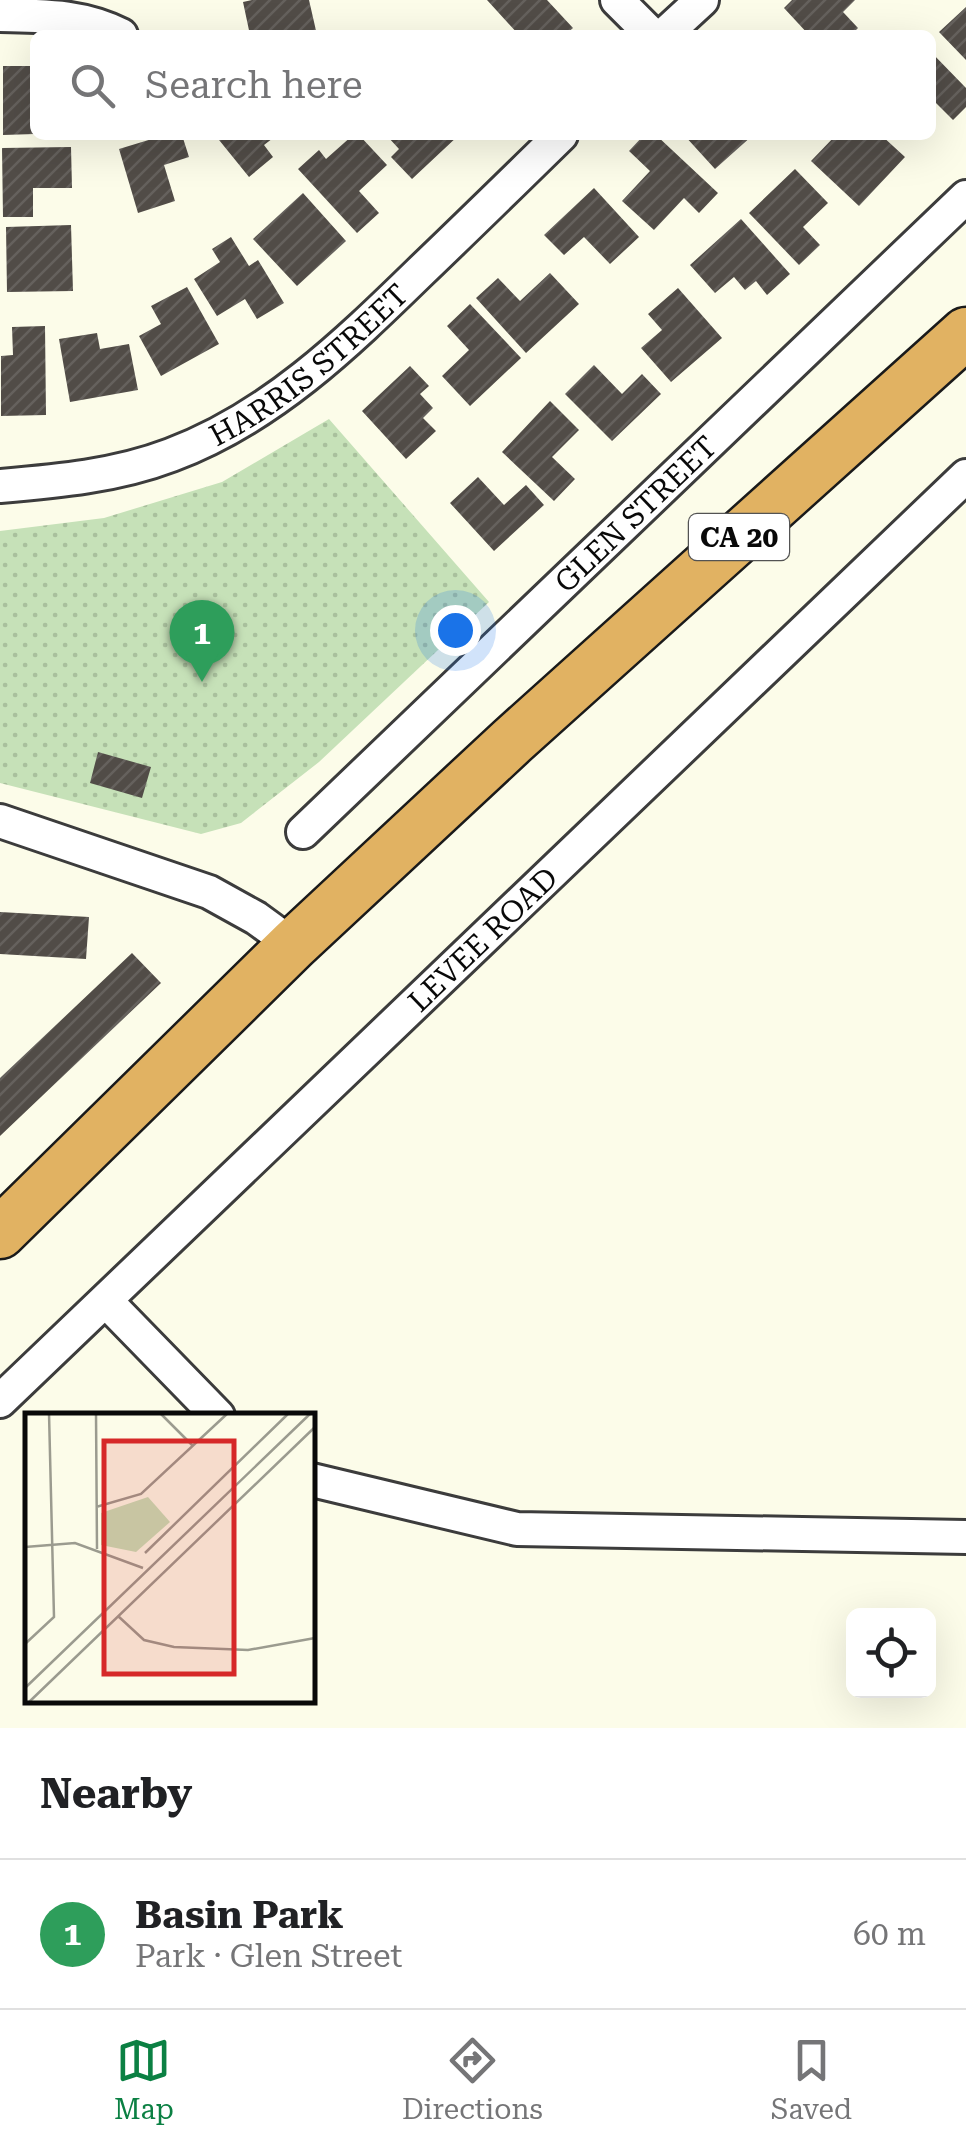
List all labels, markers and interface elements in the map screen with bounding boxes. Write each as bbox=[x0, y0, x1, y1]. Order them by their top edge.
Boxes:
search box bbox=[30, 30, 936, 140]
icon: search bbox=[65, 58, 120, 113]
text: Search here bbox=[145, 63, 363, 107]
street label: HARRIS STREET bbox=[203, 276, 415, 453]
street label: GLEN STREET bbox=[547, 429, 723, 599]
road number: CA 20 bbox=[689, 514, 789, 560]
pin: 1 bbox=[170, 600, 234, 682]
your location bbox=[430, 605, 481, 656]
street label: LEVEE ROAD bbox=[401, 860, 564, 1018]
inset map bbox=[25, 1413, 315, 1703]
map controls bbox=[846, 1608, 936, 1698]
button: locate bbox=[846, 1608, 936, 1698]
text: Nearby bbox=[40, 1769, 192, 1818]
text: Basin Park bbox=[135, 1893, 343, 1937]
text: 1 bbox=[64, 1915, 81, 1953]
text: 60 m bbox=[853, 1915, 926, 1953]
text: Park · Glen Street bbox=[135, 1937, 403, 1975]
tab: Map bbox=[114, 2033, 174, 2126]
tab: Directions bbox=[402, 2033, 543, 2126]
tab: Saved bbox=[771, 2033, 852, 2126]

